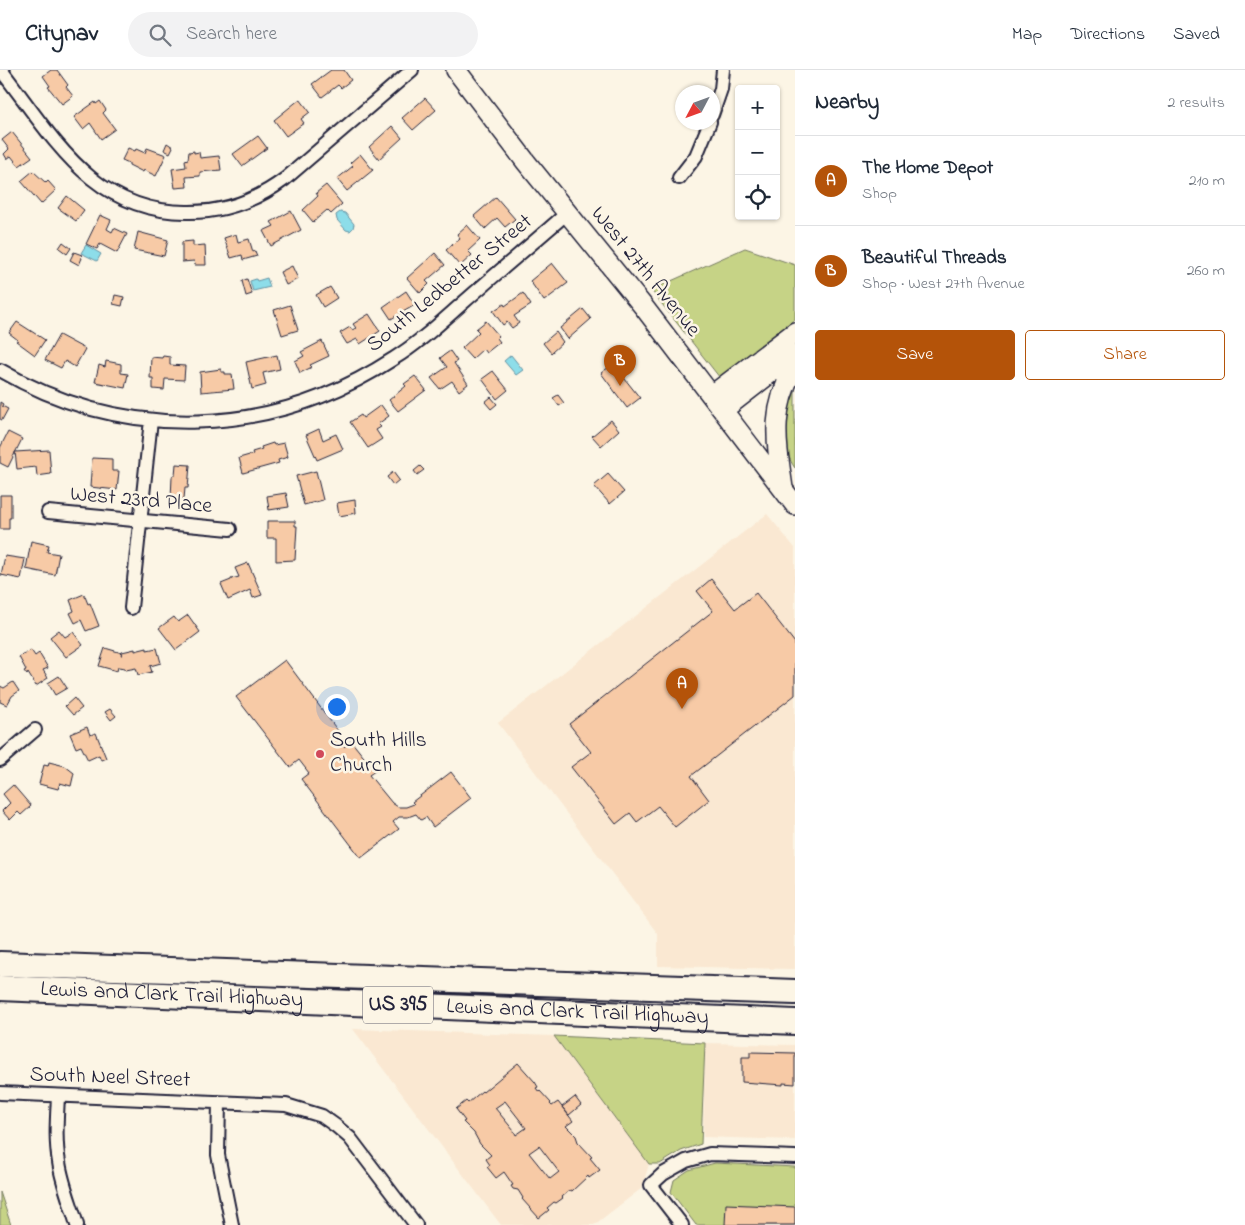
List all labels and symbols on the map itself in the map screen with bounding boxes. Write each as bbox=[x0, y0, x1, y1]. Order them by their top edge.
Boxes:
north arrow bbox=[675, 85, 720, 130]
street label: West 27th Avenue bbox=[582, 200, 708, 344]
street label: South Ledbetter Street bbox=[360, 206, 540, 361]
pin: B bbox=[604, 345, 636, 386]
street label: West 23rd Place bbox=[69, 479, 213, 523]
pin: A bbox=[666, 668, 698, 709]
your location bbox=[324, 694, 350, 720]
place label: South Hills Church bbox=[330, 725, 427, 782]
marker: South Hills Church bbox=[314, 748, 326, 760]
street label: Lewis and Clark Trail Highway bbox=[40, 974, 304, 1018]
road number: US 395 bbox=[363, 986, 433, 1024]
street label: Lewis and Clark Trail Highway bbox=[446, 991, 709, 1035]
street label: South Neel Street bbox=[29, 1059, 191, 1097]

